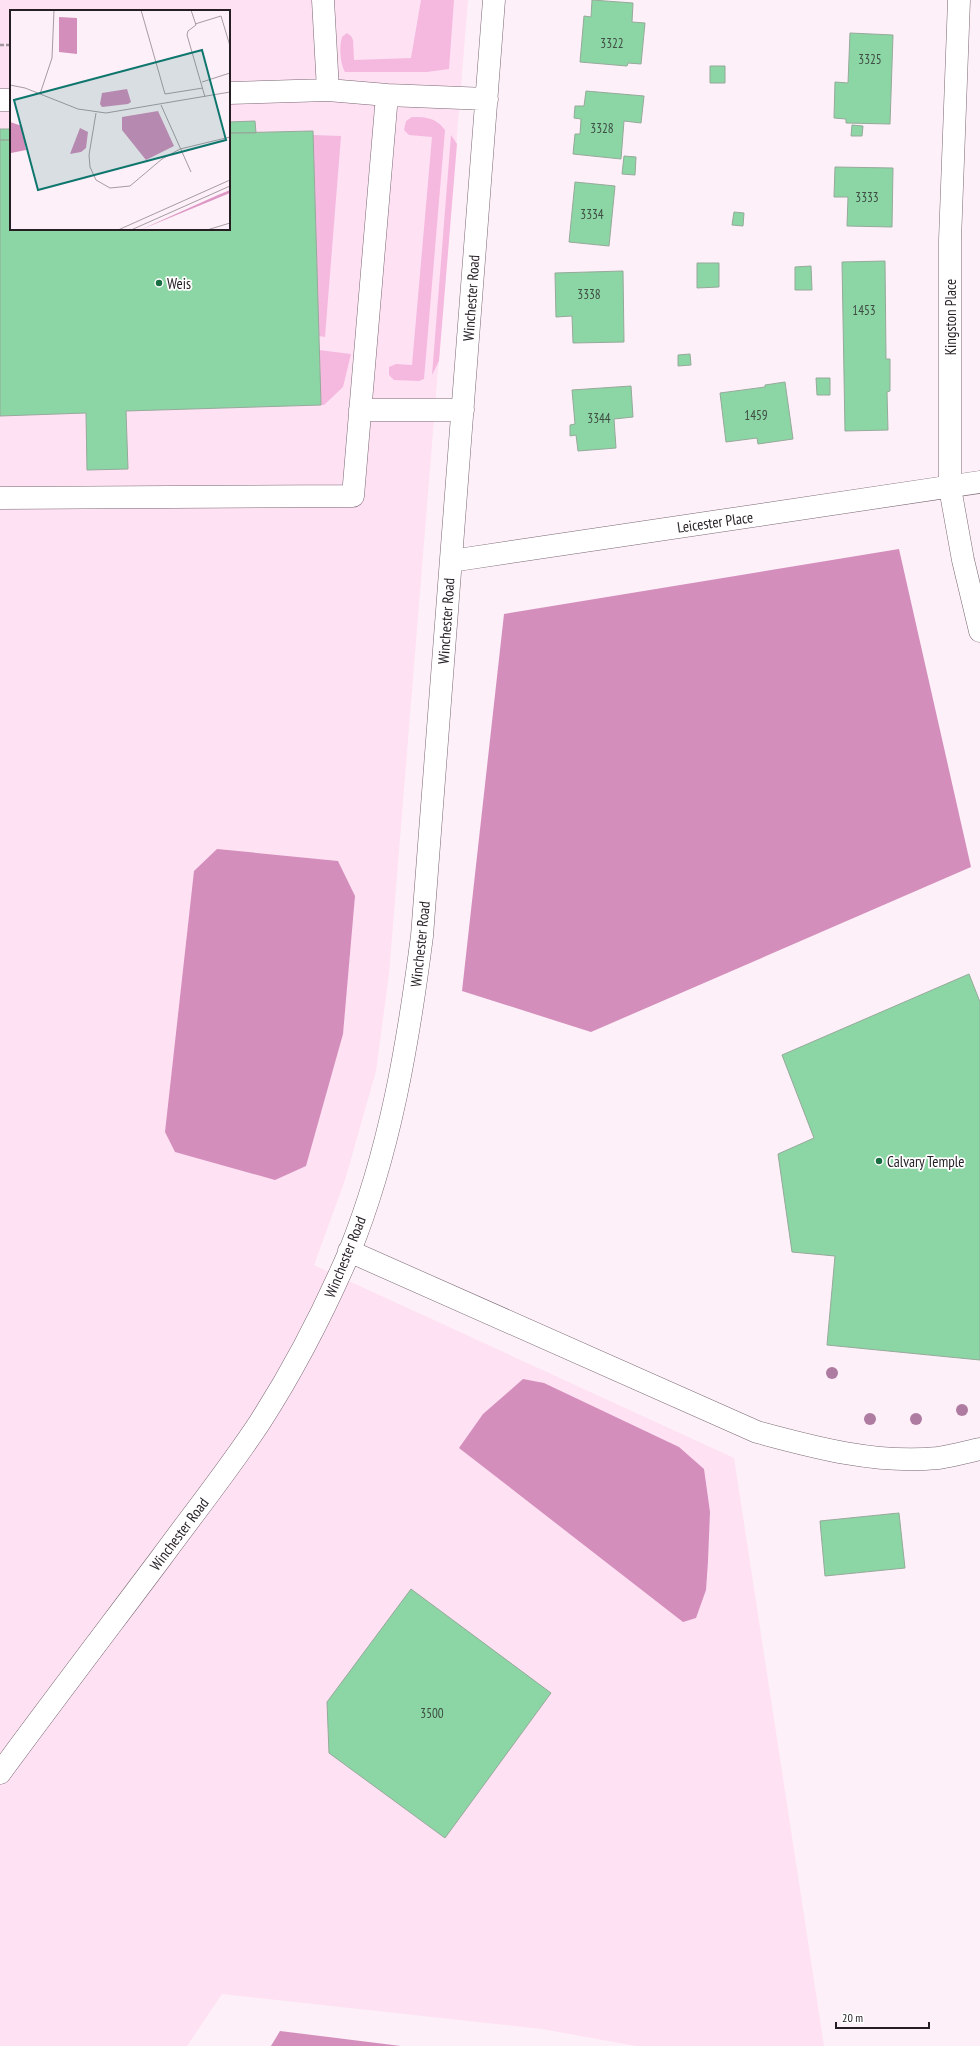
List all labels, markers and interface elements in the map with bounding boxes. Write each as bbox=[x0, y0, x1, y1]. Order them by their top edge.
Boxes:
inset map bbox=[10, 10, 230, 230]
house number: 3322 bbox=[600, 35, 624, 52]
house number: 3325 bbox=[858, 51, 882, 68]
house number: 3328 bbox=[590, 120, 614, 137]
house number: 3333 bbox=[855, 189, 879, 206]
house number: 3334 bbox=[580, 206, 604, 223]
street label: Winchester Road bbox=[459, 254, 483, 342]
place label: Weis bbox=[167, 274, 191, 293]
marker: Weis bbox=[154, 278, 164, 288]
street label: Kingston Place bbox=[941, 279, 960, 355]
house number: 3338 bbox=[577, 286, 601, 303]
house number: 1453 bbox=[852, 302, 876, 319]
house number: 1459 bbox=[744, 407, 768, 424]
house number: 3344 bbox=[587, 410, 611, 427]
street label: Leicester Place bbox=[676, 507, 754, 537]
street label: Winchester Road bbox=[434, 577, 458, 665]
street label: Winchester Road bbox=[406, 900, 434, 988]
place label: Calvary Temple bbox=[887, 1152, 964, 1171]
marker: Calvary Temple bbox=[874, 1156, 884, 1166]
street label: Winchester Road bbox=[320, 1213, 370, 1301]
street label: Winchester Road bbox=[145, 1494, 213, 1574]
house number: 3500 bbox=[420, 1705, 444, 1722]
scale bar bbox=[836, 2004, 929, 2030]
text: 20 m bbox=[842, 2010, 863, 2025]

